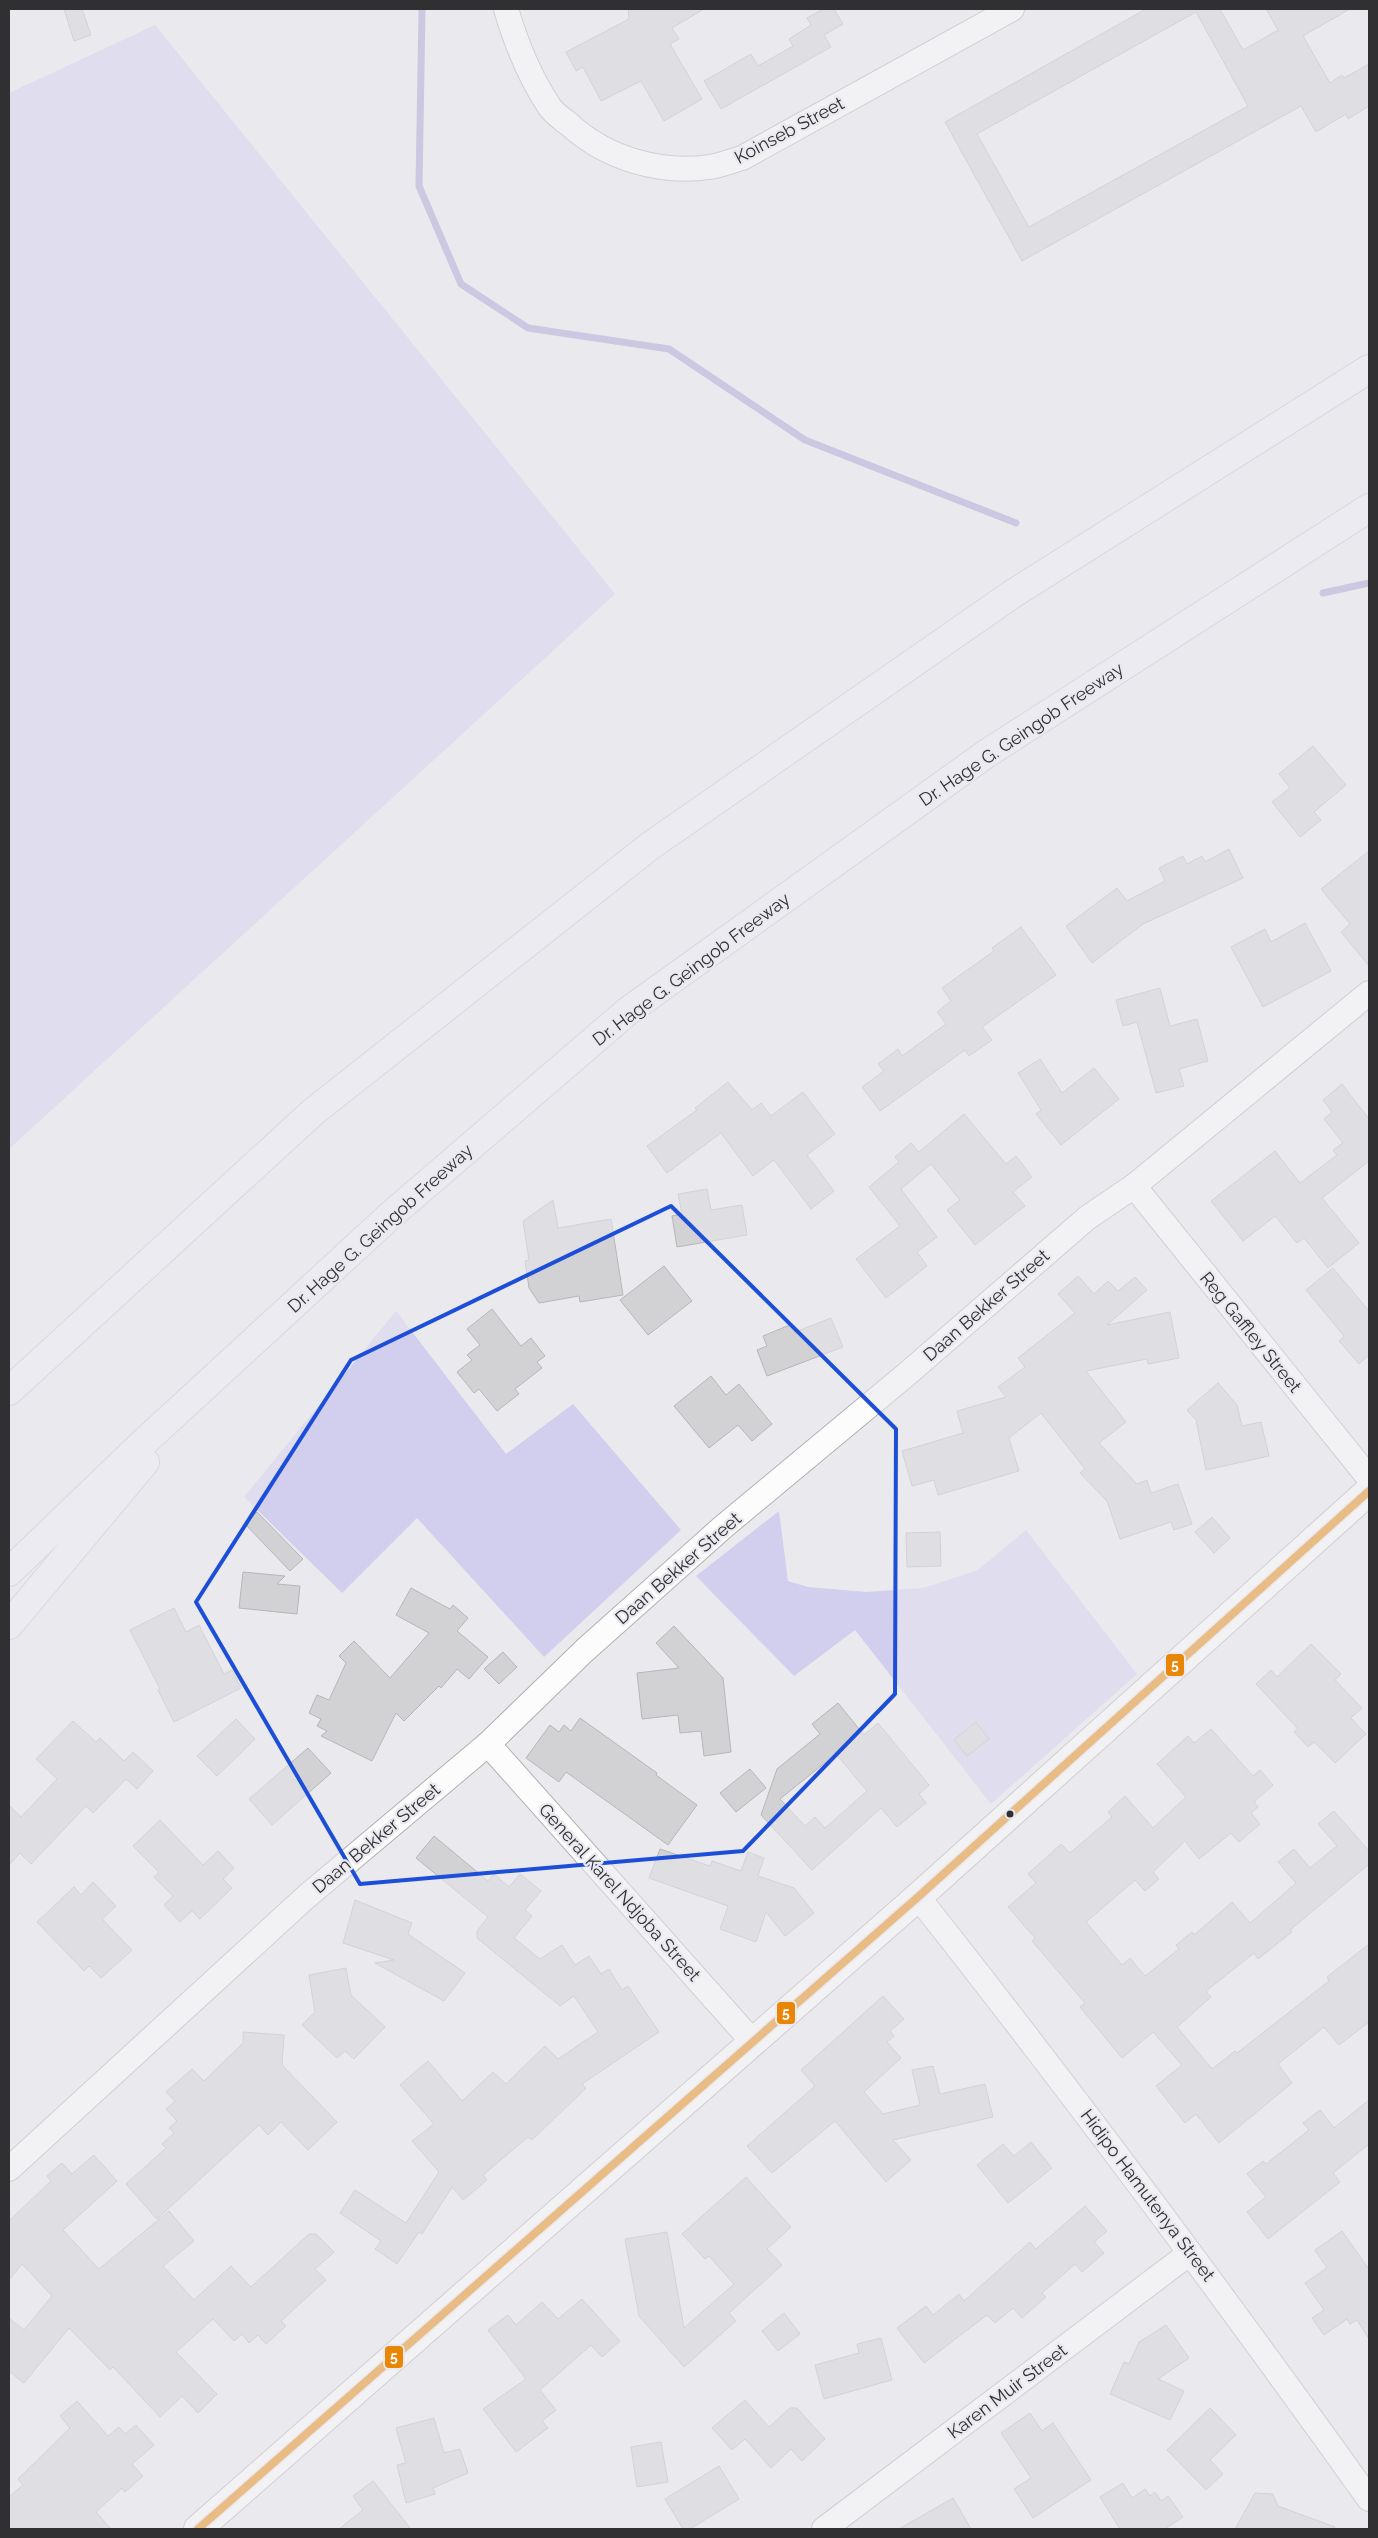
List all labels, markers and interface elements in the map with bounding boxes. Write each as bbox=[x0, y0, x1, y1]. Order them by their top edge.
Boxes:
street label: Koinseb Street bbox=[731, 92, 847, 168]
street label: Dr. Hage G. Geingob Freeway bbox=[915, 658, 1127, 810]
street label: Dr. Hage G. Geingob Freeway bbox=[588, 888, 794, 1050]
street label: Dr. Hage G. Geingob Freeway bbox=[283, 1139, 477, 1317]
street label: Daan Bekker Street bbox=[919, 1245, 1053, 1365]
street label: Reg Gaffley Street bbox=[1196, 1267, 1306, 1397]
street label: Daan Bekker Street bbox=[611, 1508, 745, 1628]
line badge: 5 bbox=[1165, 1653, 1185, 1677]
text: 5 bbox=[1171, 1657, 1179, 1673]
street label: Daan Bekker Street bbox=[308, 1779, 444, 1897]
street label: General Karel Ndjoba Street bbox=[535, 1799, 705, 1985]
unlabelled marker bbox=[1005, 1809, 1015, 1819]
line badge: 5 bbox=[776, 2001, 796, 2025]
text: 5 bbox=[782, 2005, 790, 2021]
street label: Hidipo Hamutenya Street bbox=[1077, 2105, 1219, 2285]
street label: Karen Muir Street bbox=[943, 2339, 1071, 2443]
line badge: 5 bbox=[384, 2345, 404, 2369]
text: 5 bbox=[390, 2349, 398, 2365]

